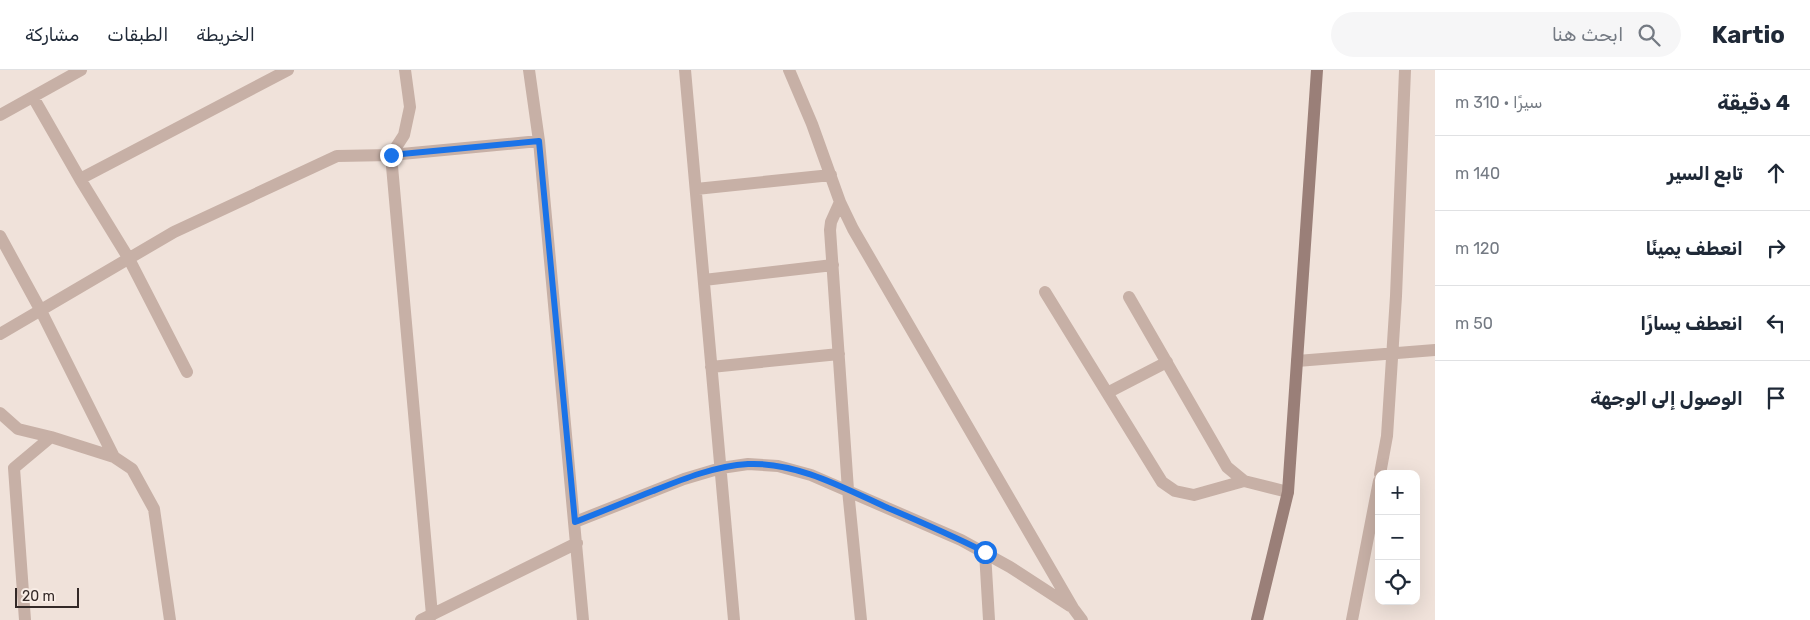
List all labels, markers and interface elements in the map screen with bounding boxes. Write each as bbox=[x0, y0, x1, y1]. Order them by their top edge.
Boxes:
search box bbox=[1331, 12, 1681, 57]
icon: search bbox=[1635, 21, 1663, 49]
text: Kartio bbox=[1711, 21, 1785, 49]
text: ابحث هنا bbox=[1552, 23, 1623, 46]
text: مشاركة bbox=[25, 24, 79, 46]
text: الطبقات bbox=[107, 24, 168, 46]
text: الخريطة bbox=[196, 24, 255, 46]
text: 4 دقيقة bbox=[1717, 90, 1790, 115]
text: سيرًا · 310 m bbox=[1455, 93, 1542, 112]
route end bbox=[380, 144, 403, 167]
icon: ahead bbox=[1762, 159, 1790, 187]
text: تابع السير bbox=[1667, 162, 1743, 185]
text: 140 m bbox=[1455, 164, 1500, 183]
icon: right bbox=[1762, 234, 1790, 262]
text: انعطف يمينًا bbox=[1646, 237, 1743, 260]
text: 120 m bbox=[1455, 239, 1500, 258]
icon: left bbox=[1762, 309, 1790, 337]
text: انعطف يسارًا bbox=[1640, 312, 1743, 335]
text: 50 m bbox=[1455, 314, 1493, 333]
icon: arrive bbox=[1762, 384, 1790, 412]
text: الوصول إلى الوجهة bbox=[1590, 387, 1743, 410]
map controls bbox=[1375, 470, 1420, 605]
button: + bbox=[1375, 470, 1420, 515]
button: − bbox=[1375, 515, 1420, 560]
route start bbox=[974, 541, 997, 564]
button: locate bbox=[1375, 560, 1420, 605]
scale bar bbox=[15, 585, 79, 608]
text: 20 m bbox=[22, 588, 55, 605]

